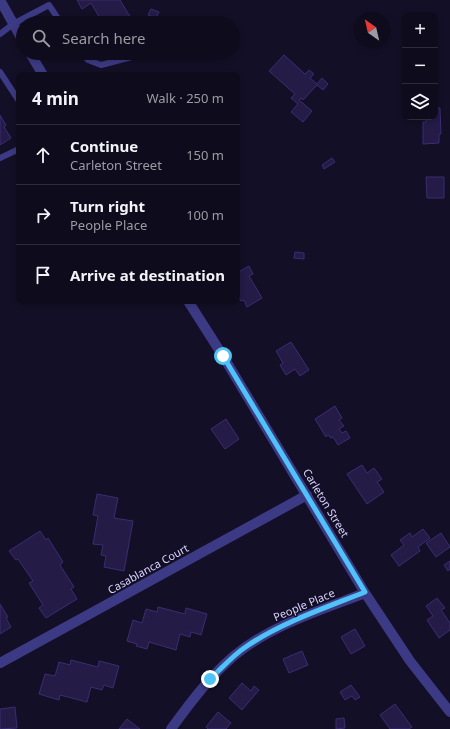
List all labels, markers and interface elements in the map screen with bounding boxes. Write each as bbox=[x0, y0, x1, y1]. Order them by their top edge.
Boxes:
north arrow bbox=[354, 12, 390, 48]
map controls bbox=[402, 12, 438, 120]
button: + bbox=[402, 12, 438, 48]
search box bbox=[16, 16, 240, 60]
icon: search bbox=[30, 27, 52, 49]
text: Search here bbox=[62, 28, 145, 48]
button: − bbox=[402, 48, 438, 84]
button: layers bbox=[402, 84, 438, 120]
text: 4 min bbox=[32, 87, 79, 110]
text: Walk · 250 m bbox=[146, 89, 224, 107]
text: Continue bbox=[70, 136, 138, 156]
icon: ahead bbox=[32, 144, 54, 166]
text: 150 m bbox=[186, 146, 224, 164]
text: Carleton Street bbox=[70, 156, 162, 174]
text: Turn right bbox=[70, 196, 145, 216]
icon: right bbox=[32, 204, 54, 226]
text: 100 m bbox=[186, 206, 224, 224]
text: People Place bbox=[70, 216, 147, 234]
icon: arrive bbox=[32, 264, 54, 286]
text: Arrive at destination bbox=[70, 265, 225, 285]
route start bbox=[214, 347, 232, 365]
street label: Carleton Street bbox=[300, 466, 353, 540]
street label: Casablanca Court bbox=[105, 540, 191, 597]
street label: People Place bbox=[271, 585, 337, 624]
route end bbox=[201, 670, 219, 688]

